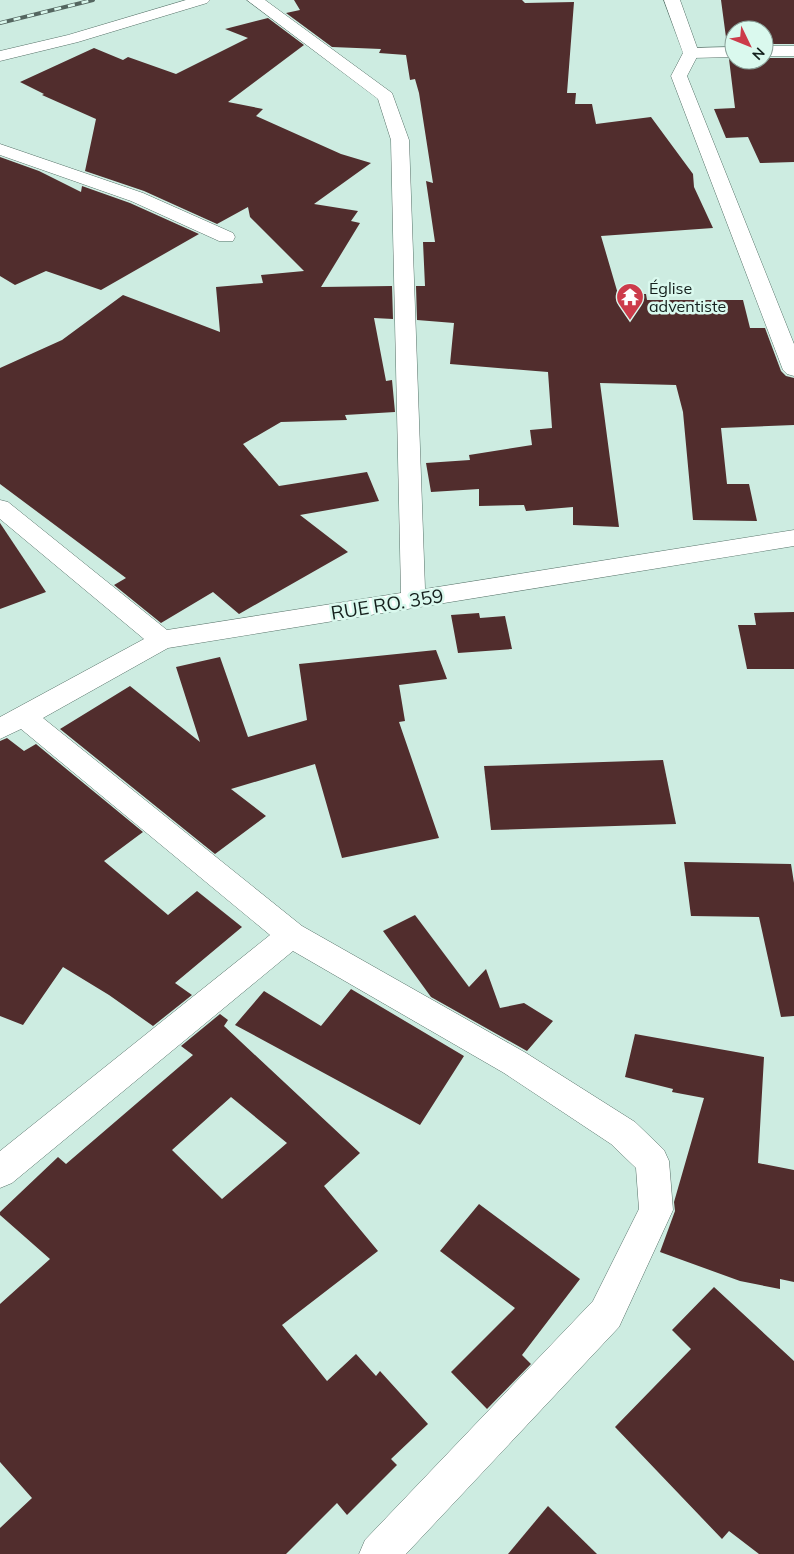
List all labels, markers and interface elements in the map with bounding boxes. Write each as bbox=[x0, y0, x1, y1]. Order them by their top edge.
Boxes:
north arrow bbox=[724, 20, 774, 70]
text: N bbox=[748, 44, 769, 64]
place label: Église adventiste bbox=[649, 278, 726, 316]
temple icon: Église adventiste bbox=[615, 282, 645, 321]
street label: RUE RO. 359 bbox=[329, 583, 445, 625]

